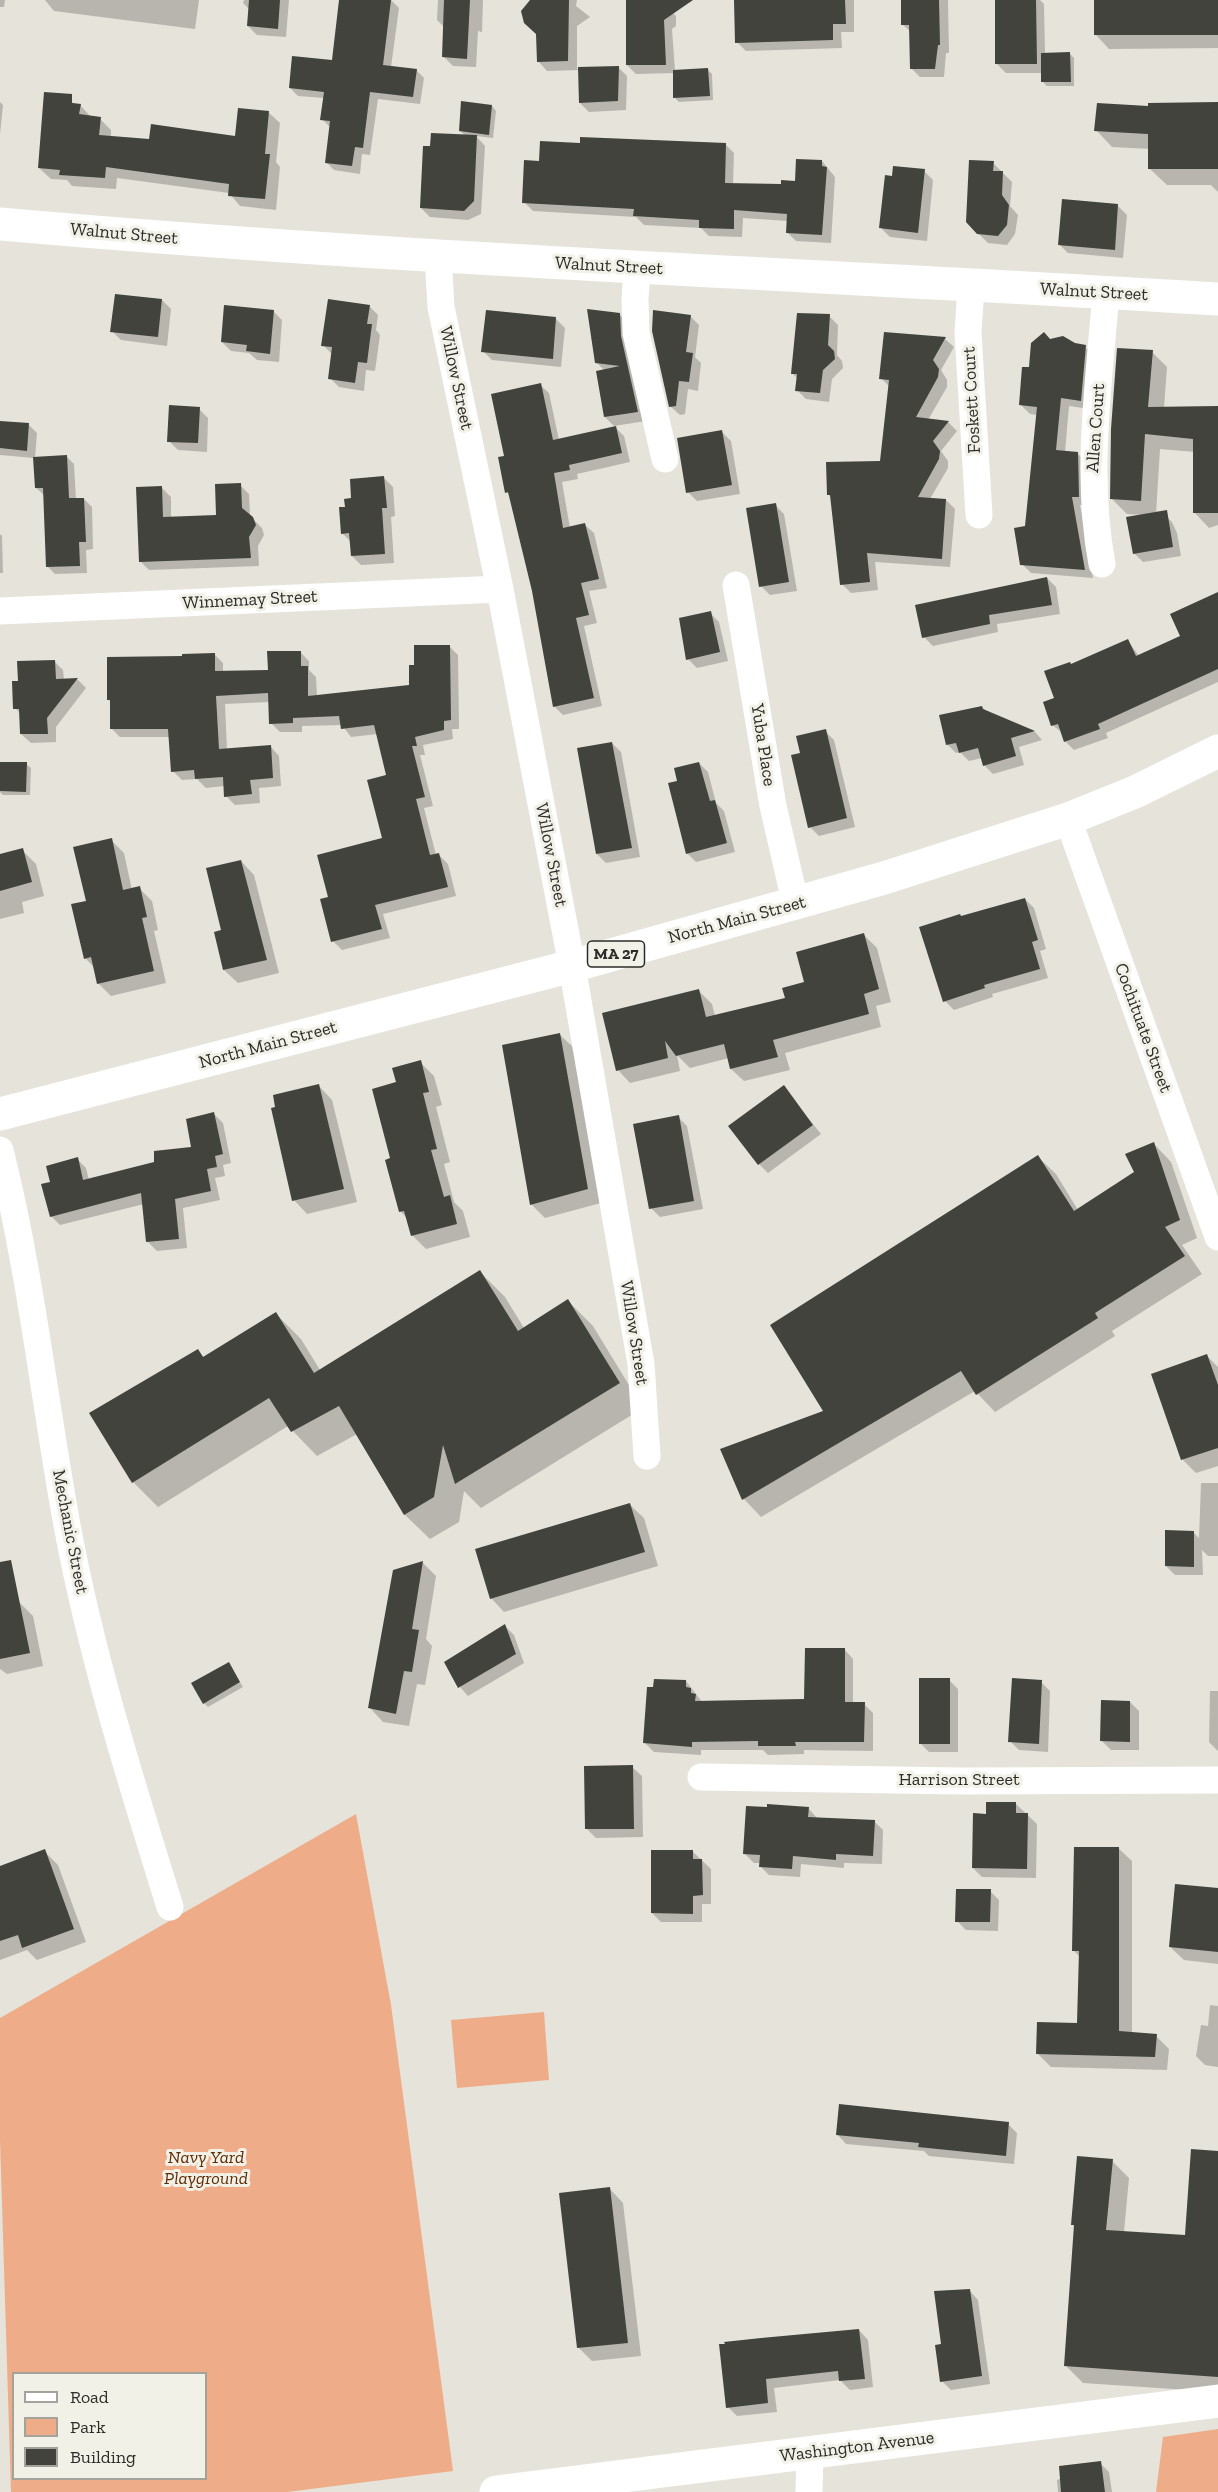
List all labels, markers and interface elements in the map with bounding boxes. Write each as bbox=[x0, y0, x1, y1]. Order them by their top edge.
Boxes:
street label: Walnut Street bbox=[69, 219, 179, 249]
street label: Walnut Street bbox=[554, 252, 664, 280]
street label: Walnut Street bbox=[1039, 278, 1149, 306]
street label: Willow Street bbox=[434, 324, 478, 432]
street label: Foskett Court bbox=[958, 346, 986, 454]
street label: Allen Court bbox=[1082, 383, 1110, 473]
street label: Winnemay Street bbox=[182, 586, 318, 614]
street label: Yuba Place bbox=[746, 702, 780, 788]
street label: Willow Street bbox=[530, 801, 572, 909]
street label: North Main Street bbox=[666, 891, 808, 949]
road number: MA 27 bbox=[588, 941, 644, 967]
street label: Cochituate Street bbox=[1110, 960, 1176, 1096]
street label: North Main Street bbox=[197, 1016, 339, 1074]
street label: Willow Street bbox=[615, 1279, 653, 1387]
street label: Mechanic Street bbox=[47, 1468, 93, 1596]
street label: Harrison Street bbox=[898, 1769, 1020, 1791]
park label: Navy Yard Playground bbox=[164, 2147, 248, 2190]
legend bbox=[12, 2372, 207, 2480]
text: Road bbox=[70, 2386, 109, 2408]
text: Park bbox=[70, 2416, 106, 2438]
street label: Washington Avenue bbox=[779, 2427, 935, 2467]
text: Building bbox=[70, 2446, 136, 2468]

